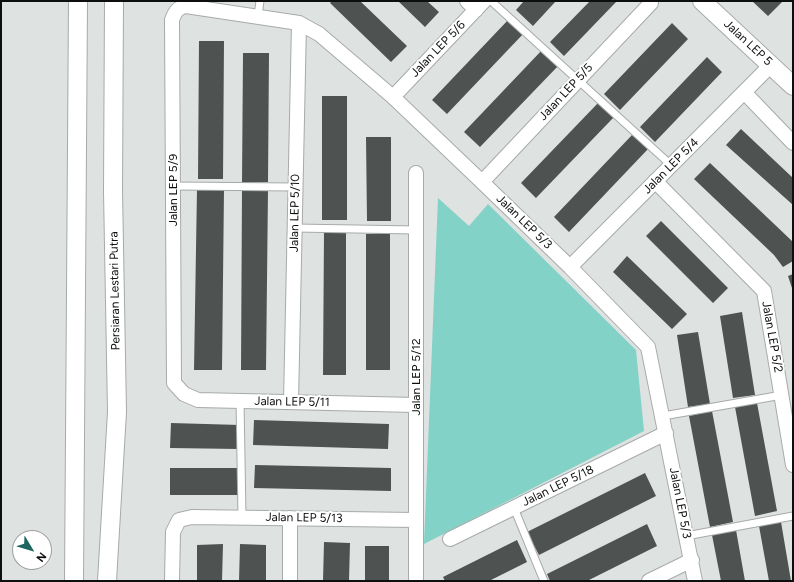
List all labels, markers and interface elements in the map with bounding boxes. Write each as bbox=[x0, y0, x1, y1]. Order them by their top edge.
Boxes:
street label: Jalan LEP 5 bbox=[721, 17, 775, 69]
street label: Jalan LEP 5/6 bbox=[408, 18, 468, 80]
street label: Jalan LEP 5/5 bbox=[536, 61, 596, 123]
street label: Jalan LEP 5/4 bbox=[640, 135, 702, 197]
street label: Jalan LEP 5/9 bbox=[166, 154, 180, 226]
street label: Jalan LEP 5/10 bbox=[287, 174, 303, 252]
street label: Jalan LEP 5/3 bbox=[493, 192, 555, 252]
street label: Persiaran Lestari Putra bbox=[107, 231, 123, 351]
street label: Jalan LEP 5/2 bbox=[759, 300, 785, 374]
street label: Jalan LEP 5/12 bbox=[409, 338, 423, 416]
street label: Jalan LEP 5/11 bbox=[254, 394, 330, 410]
street label: Jalan LEP 5/18 bbox=[520, 462, 596, 510]
street label: Jalan LEP 5/3 bbox=[666, 466, 694, 540]
street label: Jalan LEP 5/13 bbox=[265, 510, 343, 526]
north arrow bbox=[12, 530, 52, 570]
text: N bbox=[33, 550, 49, 564]

